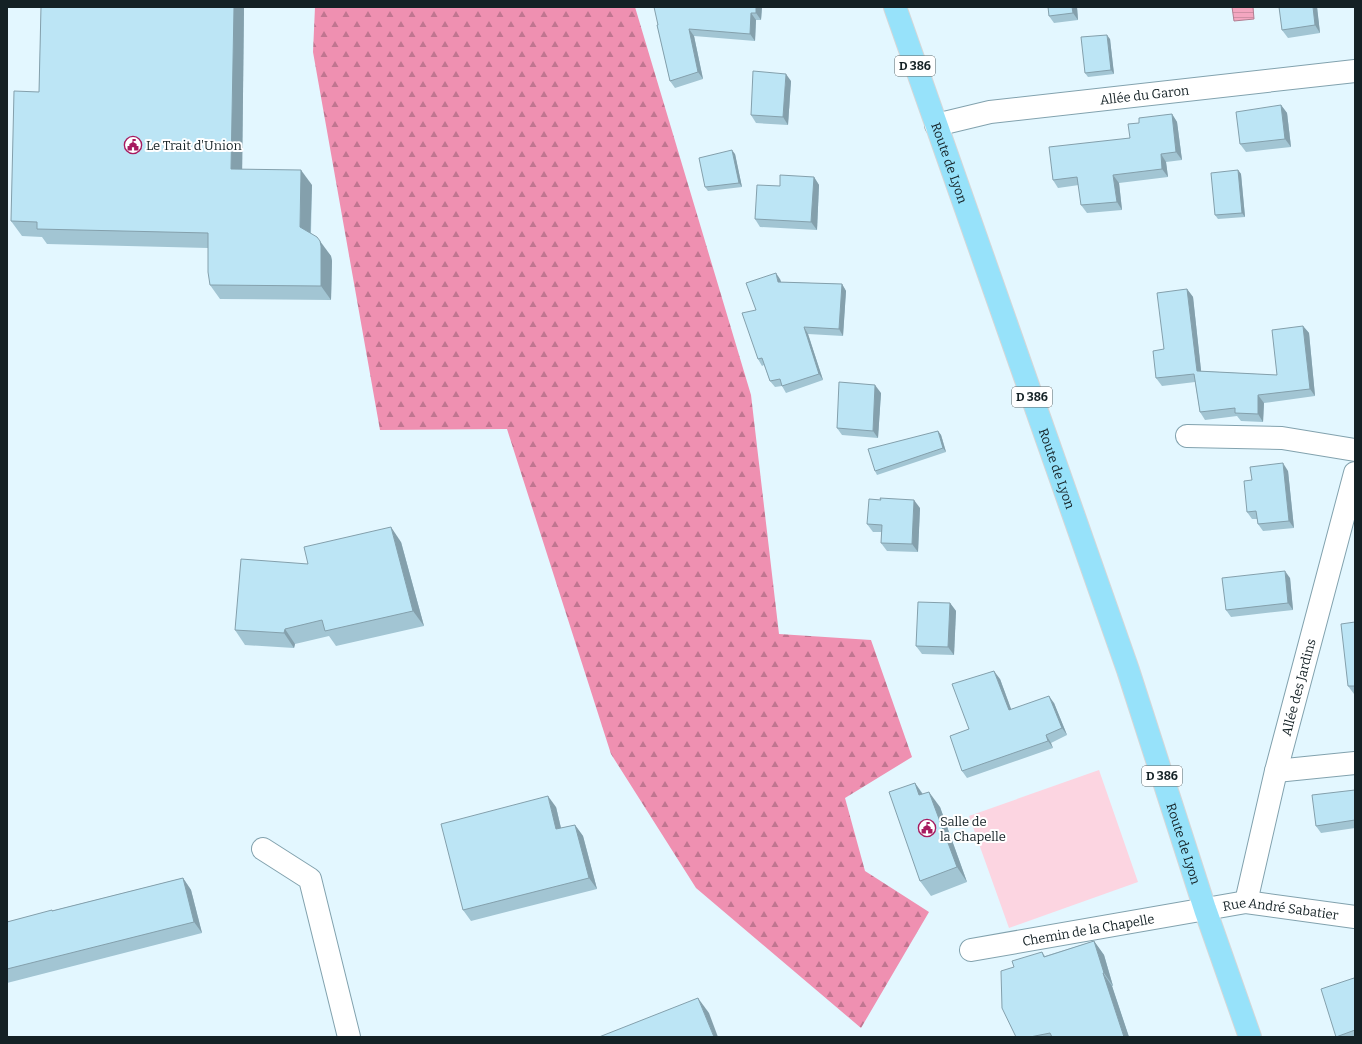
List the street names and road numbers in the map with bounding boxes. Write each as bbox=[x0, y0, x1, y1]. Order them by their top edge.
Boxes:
road number: D 386 bbox=[895, 56, 935, 76]
street label: Allée du Garon bbox=[1099, 83, 1191, 108]
street label: Route de Lyon bbox=[928, 121, 971, 206]
road number: D 386 bbox=[1012, 387, 1052, 407]
street label: Route de Lyon bbox=[1036, 426, 1078, 512]
street label: Allée des Jardins bbox=[1279, 637, 1319, 738]
road number: D 386 bbox=[1142, 766, 1182, 786]
street label: Route de Lyon bbox=[1163, 801, 1204, 887]
street label: Rue André Sabatier bbox=[1221, 895, 1340, 923]
street label: Chemin de la Chapelle bbox=[1021, 911, 1156, 949]

